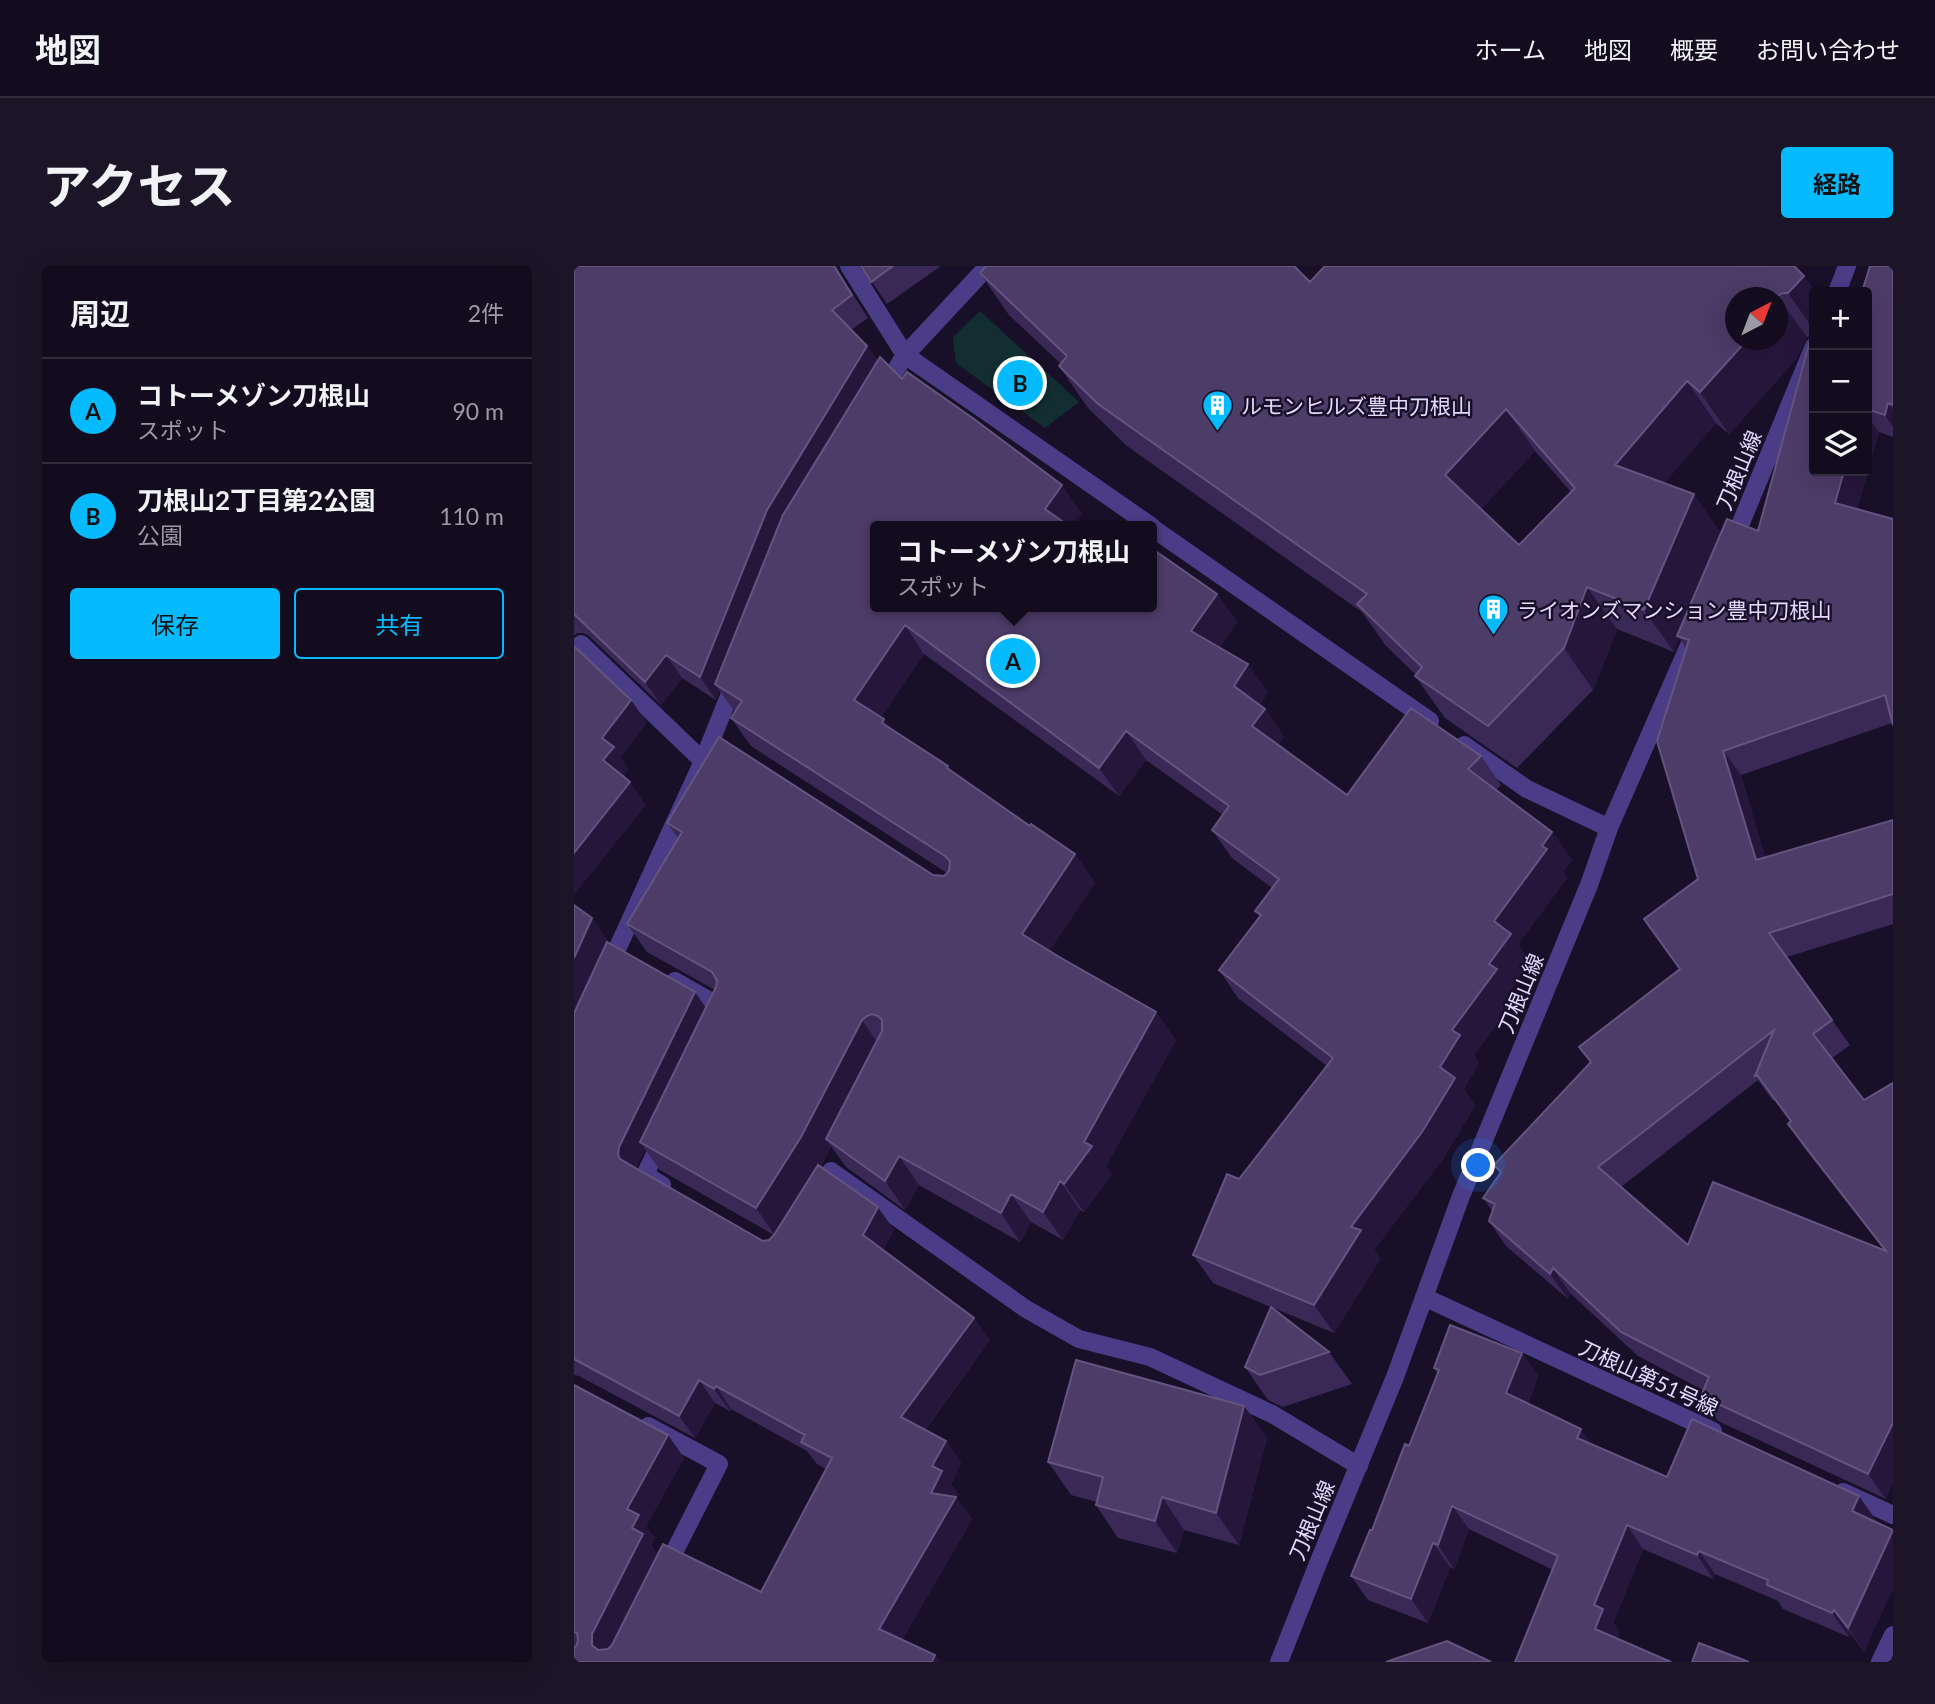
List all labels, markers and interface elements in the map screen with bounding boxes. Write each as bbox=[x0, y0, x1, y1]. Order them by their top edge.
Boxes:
text: 地図 bbox=[35, 29, 101, 69]
text: ホーム bbox=[1475, 35, 1546, 64]
text: 地図 bbox=[1584, 35, 1632, 64]
text: 概要 bbox=[1670, 35, 1718, 64]
text: お問い合わせ bbox=[1756, 35, 1900, 64]
button: 経路 bbox=[1781, 147, 1893, 218]
text: アクセス bbox=[42, 156, 236, 214]
north arrow bbox=[1725, 287, 1788, 350]
map controls bbox=[1809, 287, 1872, 476]
button: + bbox=[1809, 287, 1872, 350]
text: 周辺 bbox=[70, 295, 130, 331]
text: 2件 bbox=[468, 299, 504, 327]
button: − bbox=[1809, 350, 1872, 413]
pin: B bbox=[997, 357, 1043, 409]
text: コトーメゾン刀根山 bbox=[137, 379, 370, 411]
building icon: ルモンヒルズ豊中刀根山 bbox=[1201, 388, 1235, 432]
place label: ルモンヒルズ豊中刀根山 bbox=[1241, 393, 1472, 418]
text: A bbox=[85, 397, 101, 425]
text: 90 m bbox=[453, 397, 504, 425]
button: layers bbox=[1809, 413, 1872, 476]
text: スポット bbox=[137, 416, 229, 444]
street label: 刀根山線 bbox=[1710, 426, 1766, 514]
text: 刀根山2丁目第2公園 bbox=[137, 484, 375, 516]
text: B bbox=[85, 502, 101, 530]
text: 110 m bbox=[439, 502, 504, 530]
text: 公園 bbox=[137, 521, 183, 549]
popup bbox=[870, 521, 1157, 612]
text: コトーメゾン刀根山 bbox=[897, 535, 1130, 567]
text: スポット bbox=[897, 572, 989, 600]
button: 保存 bbox=[70, 588, 280, 659]
button: 共有 bbox=[294, 588, 504, 659]
building icon: ライオンズマンション豊中刀根山 bbox=[1477, 592, 1511, 636]
place label: ライオンズマンション豊中刀根山 bbox=[1517, 597, 1832, 622]
pin: A bbox=[990, 635, 1036, 687]
street label: 刀根山線 bbox=[1492, 949, 1548, 1037]
your location bbox=[1461, 1148, 1495, 1182]
street label: 刀根山第51号線 bbox=[1576, 1334, 1722, 1420]
street label: 刀根山線 bbox=[1283, 1476, 1339, 1564]

